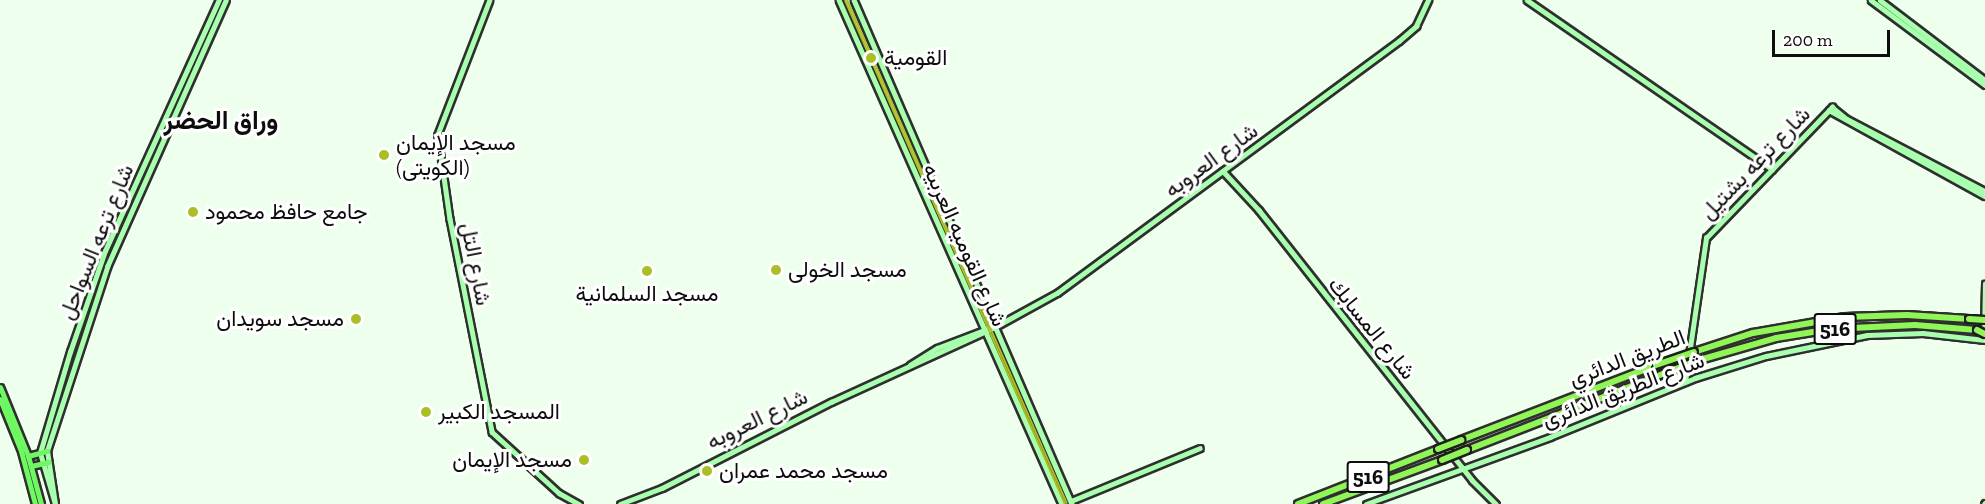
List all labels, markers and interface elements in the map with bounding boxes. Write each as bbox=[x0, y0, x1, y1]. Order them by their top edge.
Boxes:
scale bar bbox=[1775, 18, 1894, 56]
text: 200 m bbox=[1783, 29, 1833, 51]
place label: القومية bbox=[884, 45, 947, 71]
marker: القومية bbox=[862, 49, 880, 67]
street label: شارع ترعه بشتيل bbox=[1694, 101, 1816, 225]
district label: وراق الحضر bbox=[164, 105, 278, 137]
street label: شارع العروبه bbox=[1159, 117, 1263, 203]
place label: مسجد الإيمان (الكويتى) bbox=[396, 129, 516, 180]
marker: مسجد الإيمان (الكويتى) bbox=[377, 148, 391, 162]
street label: شارع القوميه العربيه bbox=[917, 160, 1013, 330]
street label: شارع ترعه السواحل bbox=[53, 161, 139, 323]
place label: جامع حافظ محمود bbox=[205, 199, 367, 225]
marker: جامع حافظ محمود bbox=[186, 205, 200, 219]
street label: شارع التل bbox=[455, 220, 497, 308]
place label: مسجد الخولى bbox=[788, 257, 907, 283]
marker: مسجد الخولى bbox=[769, 263, 783, 277]
marker: مسجد السلمانية bbox=[640, 264, 654, 278]
street label: شارع المسابك bbox=[1323, 271, 1421, 385]
place label: مسجد السلمانية bbox=[575, 281, 719, 307]
place label: مسجد سويدان bbox=[216, 306, 344, 332]
road number: 516 bbox=[1812, 311, 1858, 347]
marker: مسجد سويدان bbox=[349, 312, 363, 326]
street label: الطريق الدائري bbox=[1565, 324, 1689, 392]
street label: شارع الطريق الدائرى bbox=[1538, 347, 1708, 433]
street label: شارع العروبه bbox=[702, 383, 812, 455]
place label: المسجد الكبير bbox=[438, 399, 560, 425]
marker: المسجد الكبير bbox=[419, 405, 433, 419]
place label: مسجد الإيمان bbox=[452, 447, 572, 473]
marker: مسجد الإيمان bbox=[577, 453, 591, 467]
place label: مسجد محمد عمران bbox=[719, 458, 888, 484]
road number: 516 bbox=[1346, 459, 1390, 495]
marker: مسجد محمد عمران bbox=[700, 464, 714, 478]

